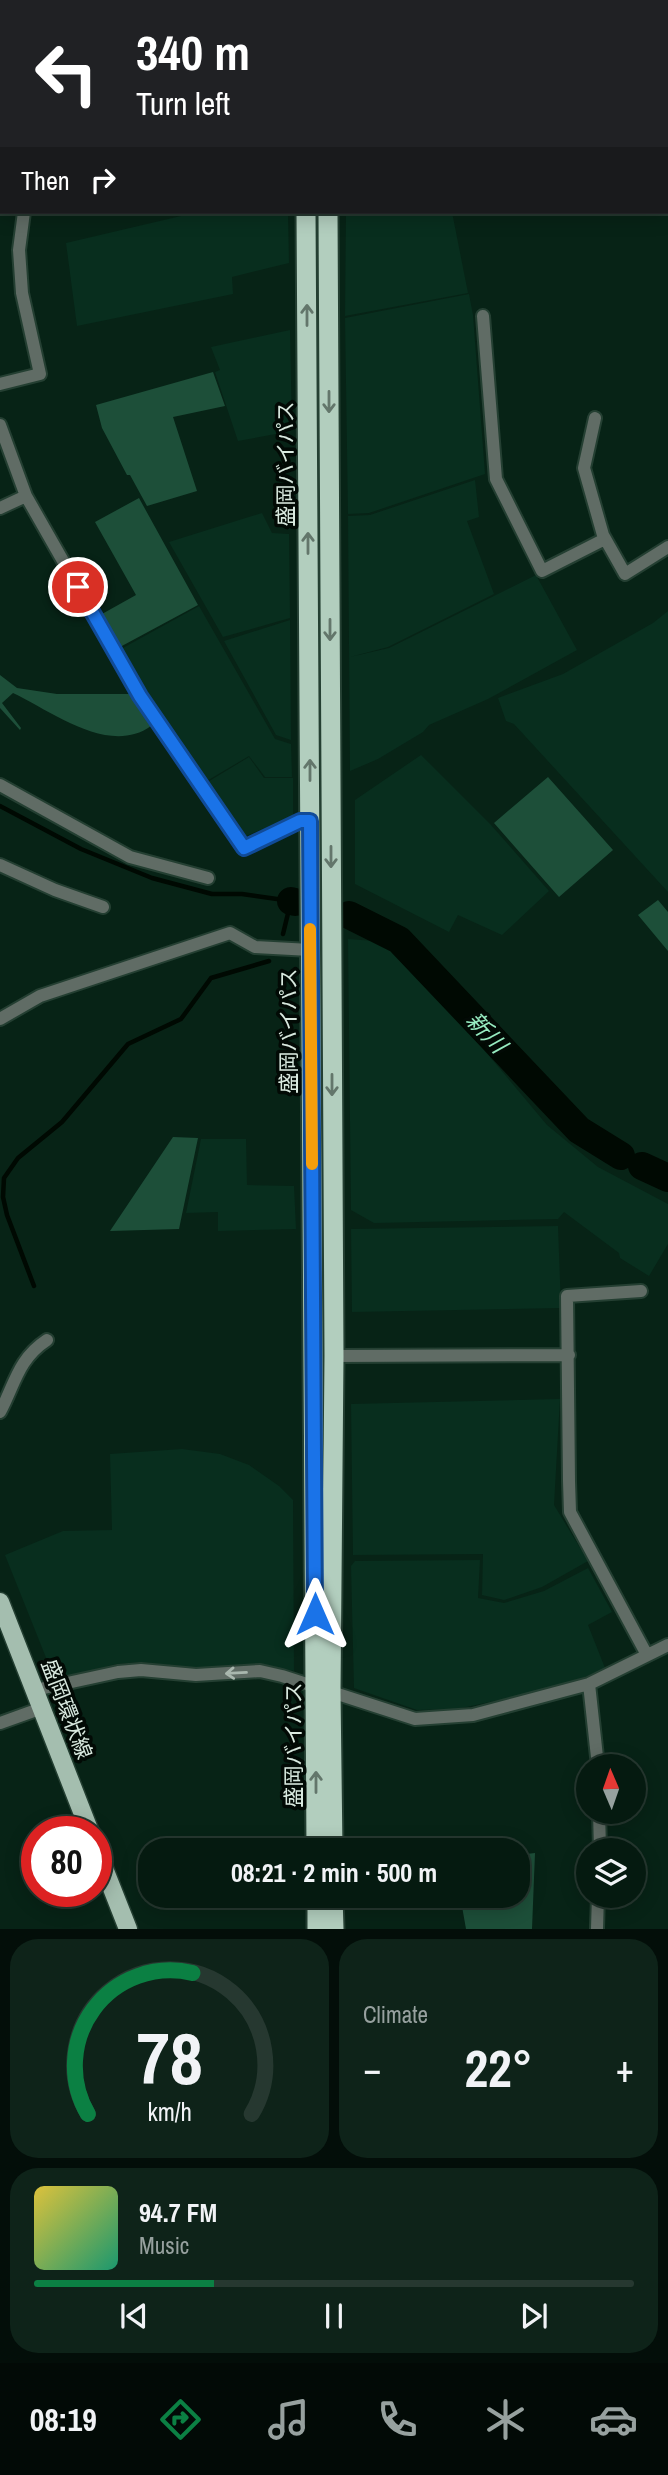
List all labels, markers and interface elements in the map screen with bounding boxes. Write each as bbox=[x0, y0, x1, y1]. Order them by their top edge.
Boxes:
text: 340 m bbox=[136, 19, 250, 85]
icon: left bbox=[21, 28, 112, 119]
text: Turn left bbox=[136, 82, 230, 125]
icon: right bbox=[84, 161, 122, 199]
text: Then bbox=[21, 163, 70, 198]
one-way arrow bbox=[300, 304, 314, 327]
one-way arrow bbox=[322, 391, 336, 414]
street label: 盛岡バイパス bbox=[271, 401, 300, 527]
one-way arrow bbox=[301, 531, 315, 554]
pin bbox=[48, 557, 108, 617]
icon: arrive bbox=[59, 568, 97, 606]
one-way arrow bbox=[323, 618, 337, 641]
one-way arrow bbox=[303, 759, 316, 782]
one-way arrow bbox=[324, 846, 338, 869]
street label: 盛岡バイパス bbox=[274, 968, 303, 1094]
water label: 新川 bbox=[460, 1005, 516, 1062]
one-way arrow bbox=[325, 1073, 339, 1096]
position arrow bbox=[278, 1577, 352, 1651]
street label: 盛岡環状線 bbox=[35, 1655, 99, 1763]
one-way arrow bbox=[225, 1667, 247, 1680]
street label: 盛岡バイパス bbox=[279, 1682, 308, 1808]
north arrow bbox=[576, 1754, 646, 1824]
map controls bbox=[576, 1754, 646, 1908]
one-way arrow bbox=[309, 1770, 323, 1793]
speed limit sign: 80 bbox=[21, 1816, 112, 1907]
button: layers bbox=[576, 1838, 646, 1908]
text: 08:21 · 2 min · 500 m bbox=[231, 1855, 437, 1890]
text: Climate bbox=[363, 1999, 428, 2030]
text: 78 bbox=[136, 2010, 203, 2108]
text: 22° bbox=[464, 2033, 533, 2103]
text: − bbox=[363, 2043, 381, 2094]
text: + bbox=[616, 2043, 634, 2094]
text: km/h bbox=[147, 2095, 192, 2129]
text: 94.7 FM bbox=[139, 2195, 217, 2230]
text: Music bbox=[139, 2230, 189, 2261]
icon: previous bbox=[115, 2297, 153, 2335]
icon: pause bbox=[315, 2297, 353, 2335]
icon: next bbox=[515, 2297, 553, 2335]
icon: directions bbox=[156, 2395, 205, 2444]
icon: music bbox=[264, 2395, 313, 2444]
icon: phone bbox=[373, 2395, 422, 2444]
icon: climate bbox=[481, 2395, 530, 2444]
icon: car bbox=[589, 2395, 638, 2444]
text: 08:19 bbox=[30, 2398, 97, 2441]

